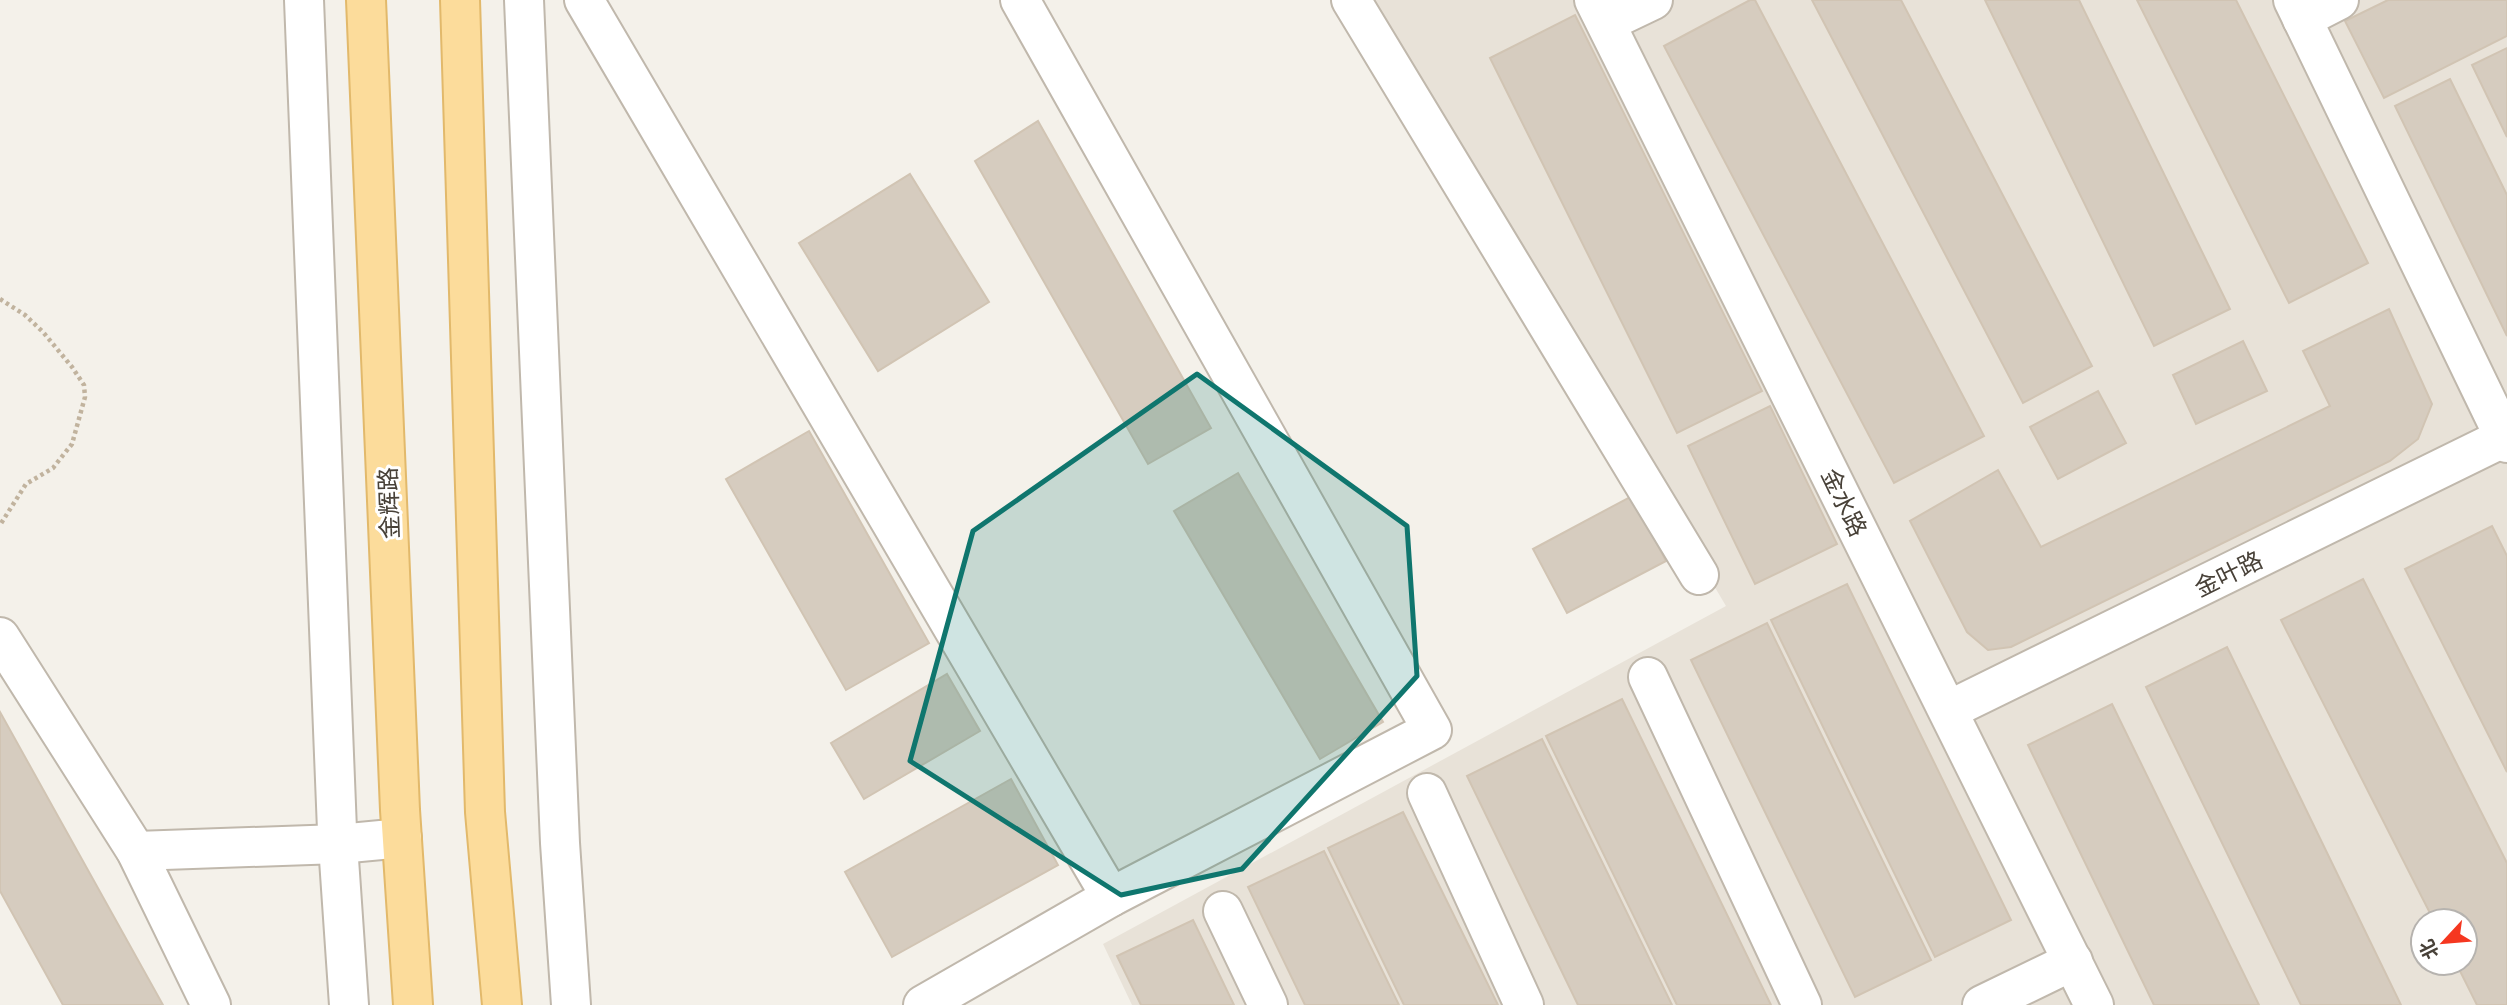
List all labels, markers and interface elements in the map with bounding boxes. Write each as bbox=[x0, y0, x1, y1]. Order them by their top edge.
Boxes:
street label: 金水路 bbox=[1816, 463, 1874, 541]
street label: 金辉路 bbox=[372, 467, 404, 539]
street label: 金叶路 bbox=[2189, 544, 2267, 602]
north arrow bbox=[2409, 907, 2479, 977]
text: 北 bbox=[2414, 936, 2443, 963]

